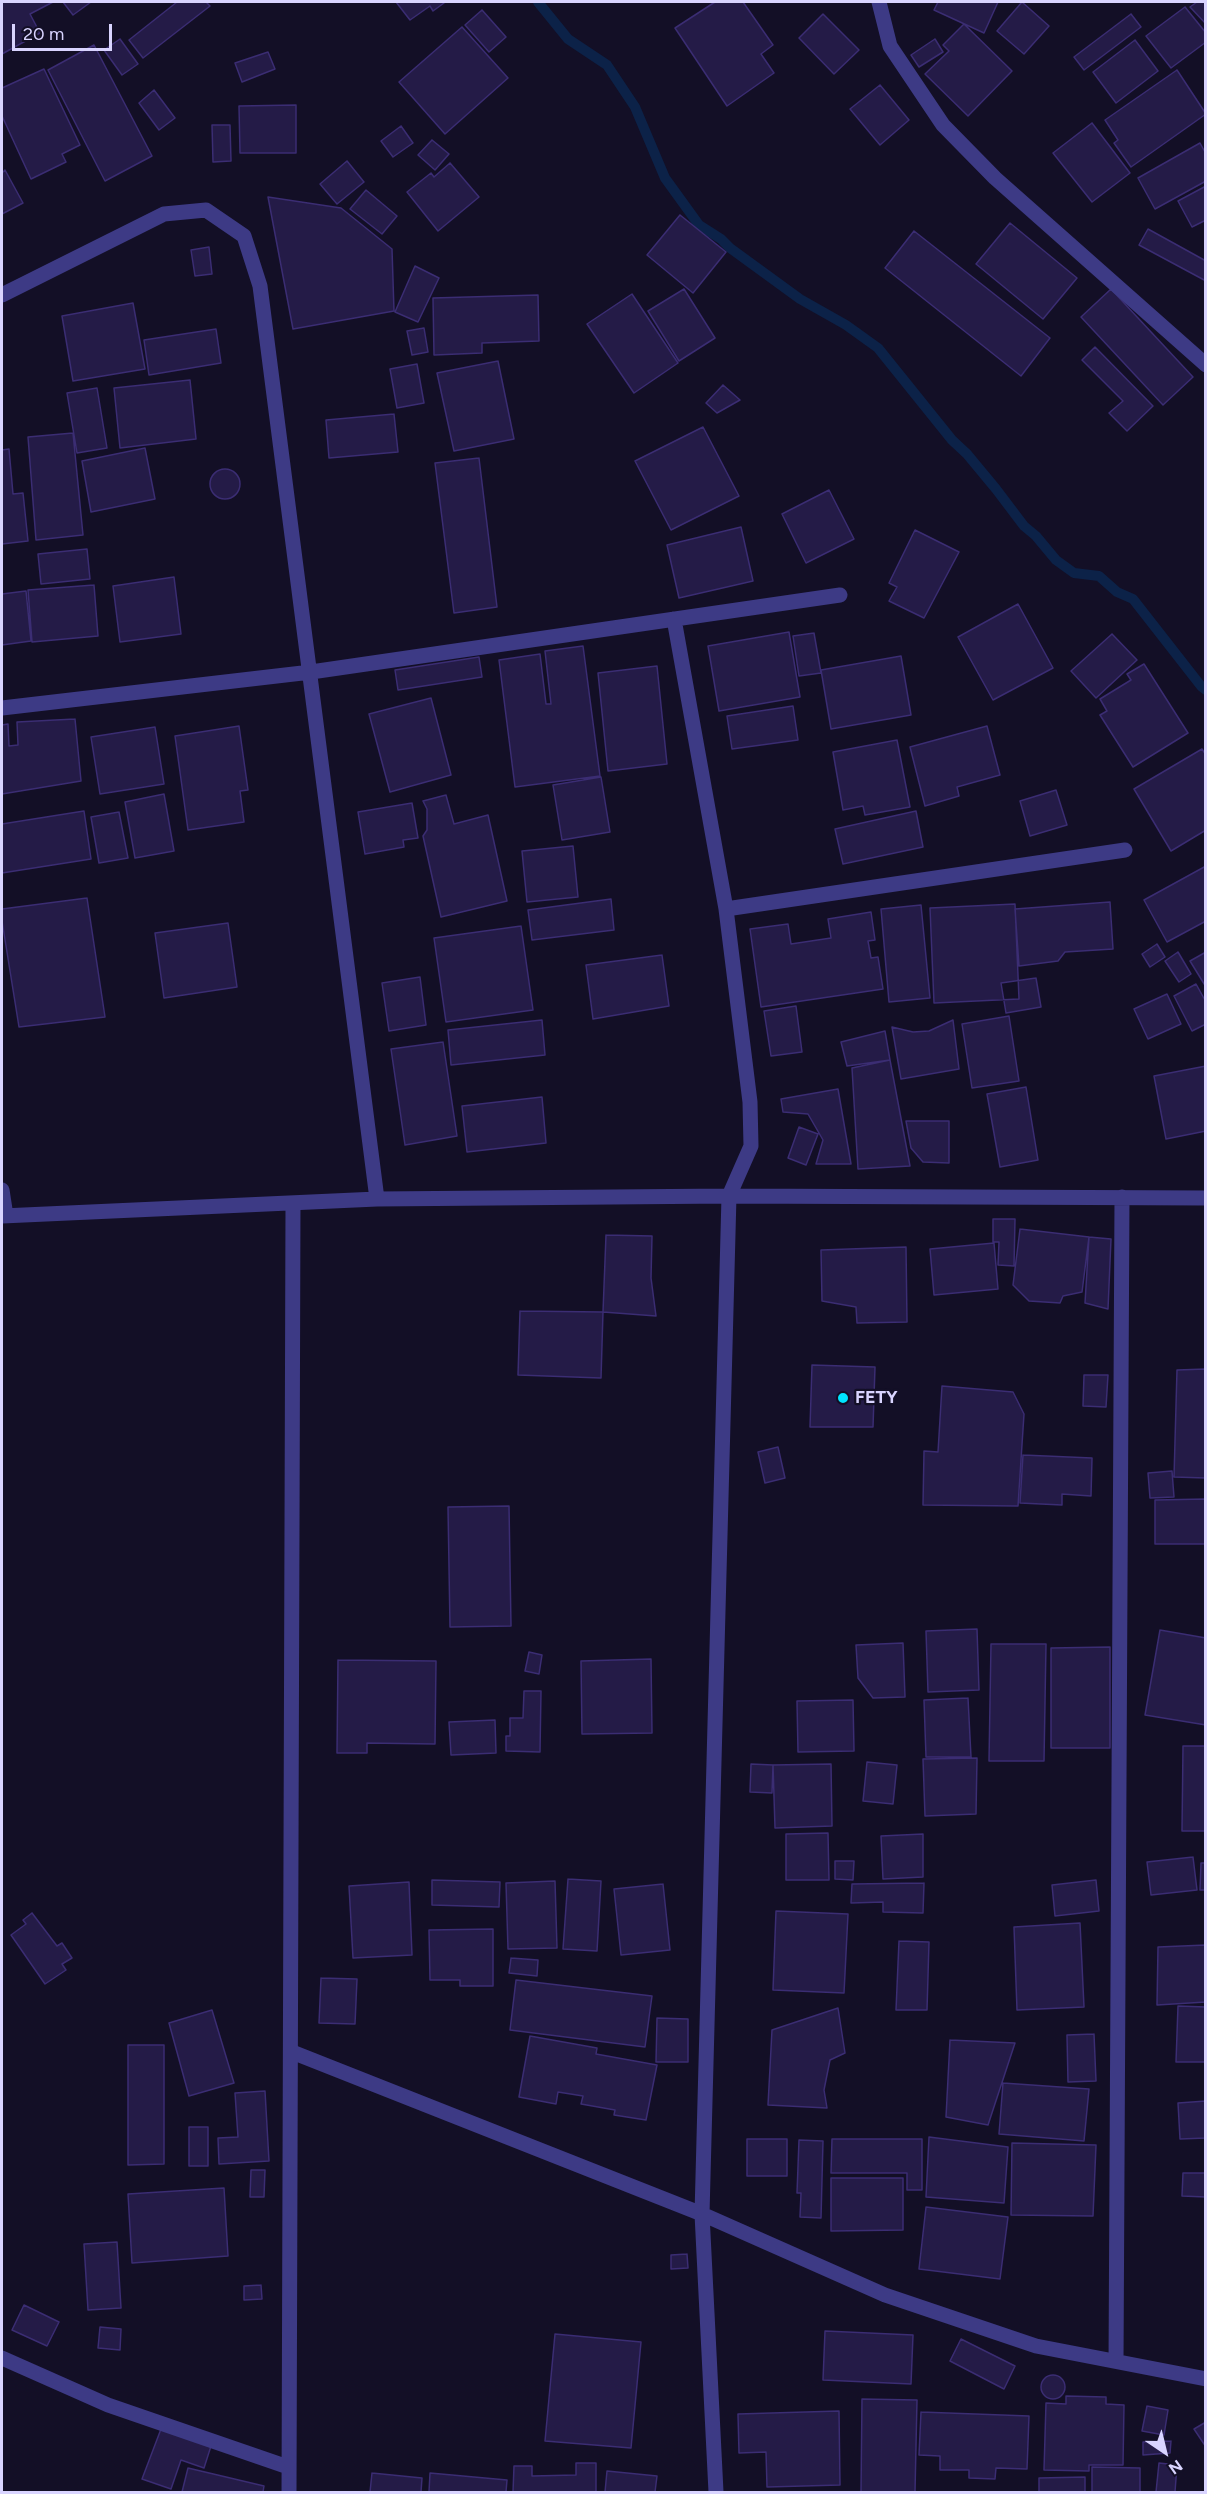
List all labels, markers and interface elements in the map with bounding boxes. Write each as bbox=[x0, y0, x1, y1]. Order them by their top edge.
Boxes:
scale bar bbox=[15, 12, 116, 50]
text: 20 m bbox=[23, 23, 64, 45]
place label: FETY bbox=[855, 1387, 898, 1409]
marker: FETY bbox=[836, 1391, 850, 1405]
north arrow bbox=[1135, 2422, 1195, 2482]
text: N bbox=[1165, 2456, 1186, 2478]

